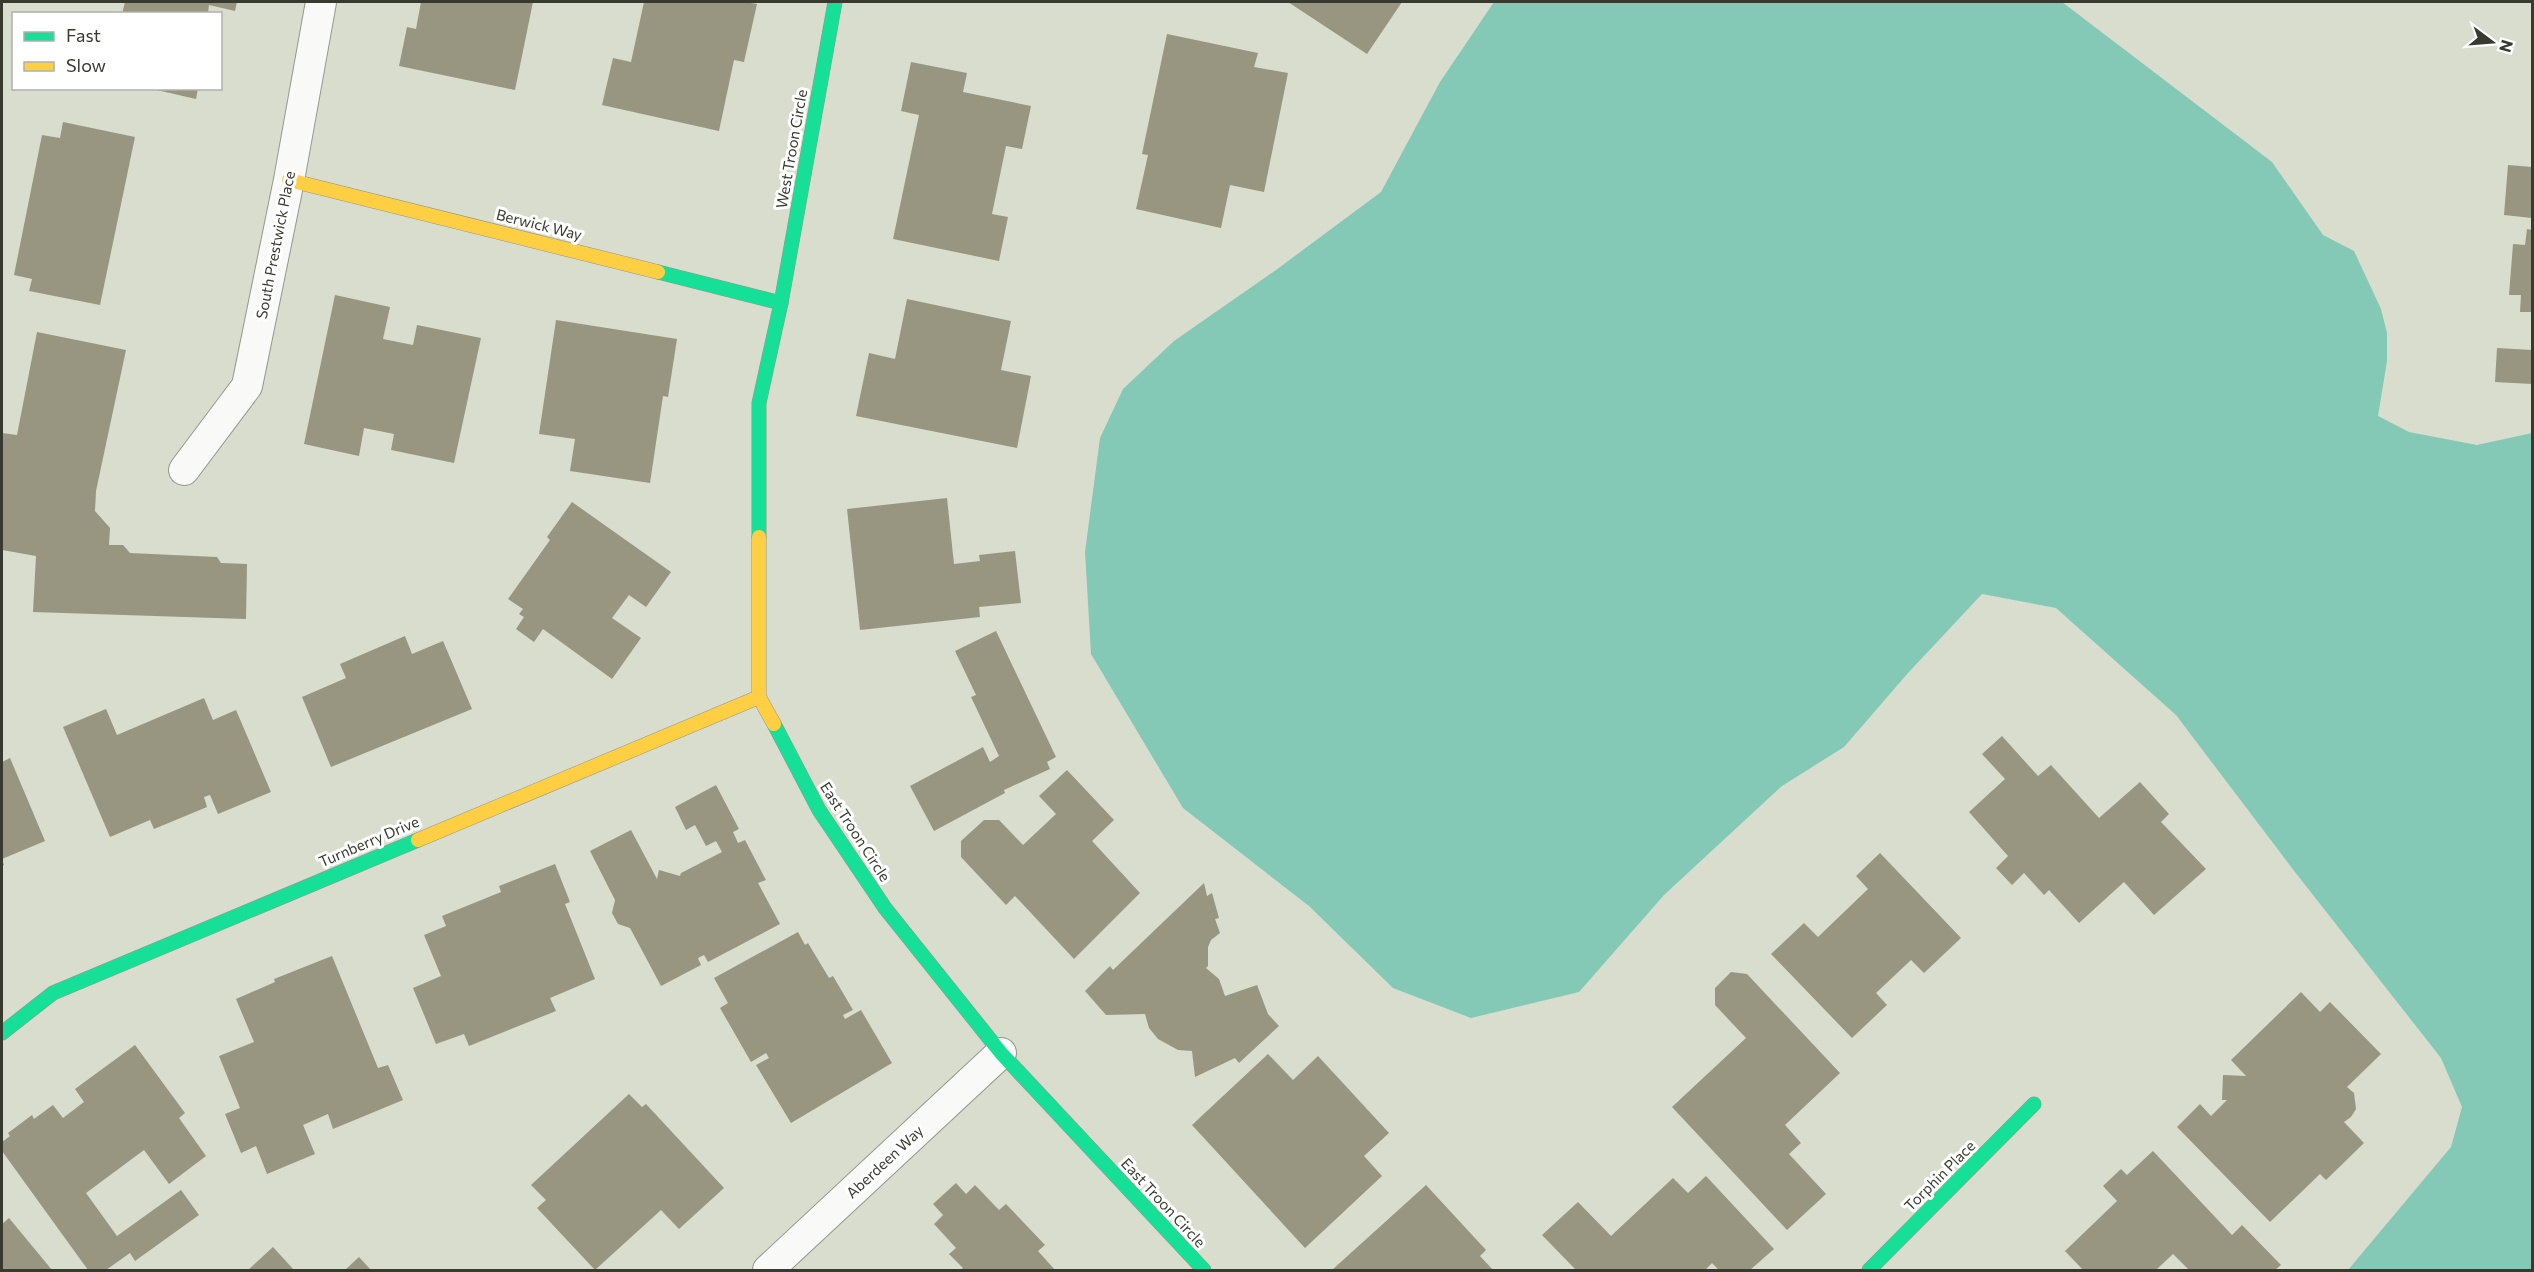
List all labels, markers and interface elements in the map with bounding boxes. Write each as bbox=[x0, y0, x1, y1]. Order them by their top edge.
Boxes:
legend bbox=[12, 12, 222, 90]
north arrow bbox=[2462, 12, 2522, 72]
text: Fast bbox=[66, 24, 101, 46]
text: N bbox=[2496, 38, 2518, 55]
text: Slow bbox=[66, 54, 106, 76]
street label: West Troon Circle bbox=[772, 88, 810, 210]
street label: South Prestwick Place bbox=[252, 169, 298, 320]
street label: Berwick Way bbox=[494, 205, 584, 243]
street label: East Troon Circle bbox=[817, 778, 895, 885]
street label: Turnberry Drive bbox=[316, 812, 421, 870]
street label: Aberdeen Way bbox=[842, 1121, 927, 1202]
street label: Torphin Place bbox=[1900, 1136, 1978, 1214]
street label: East Troon Circle bbox=[1118, 1154, 1210, 1251]

